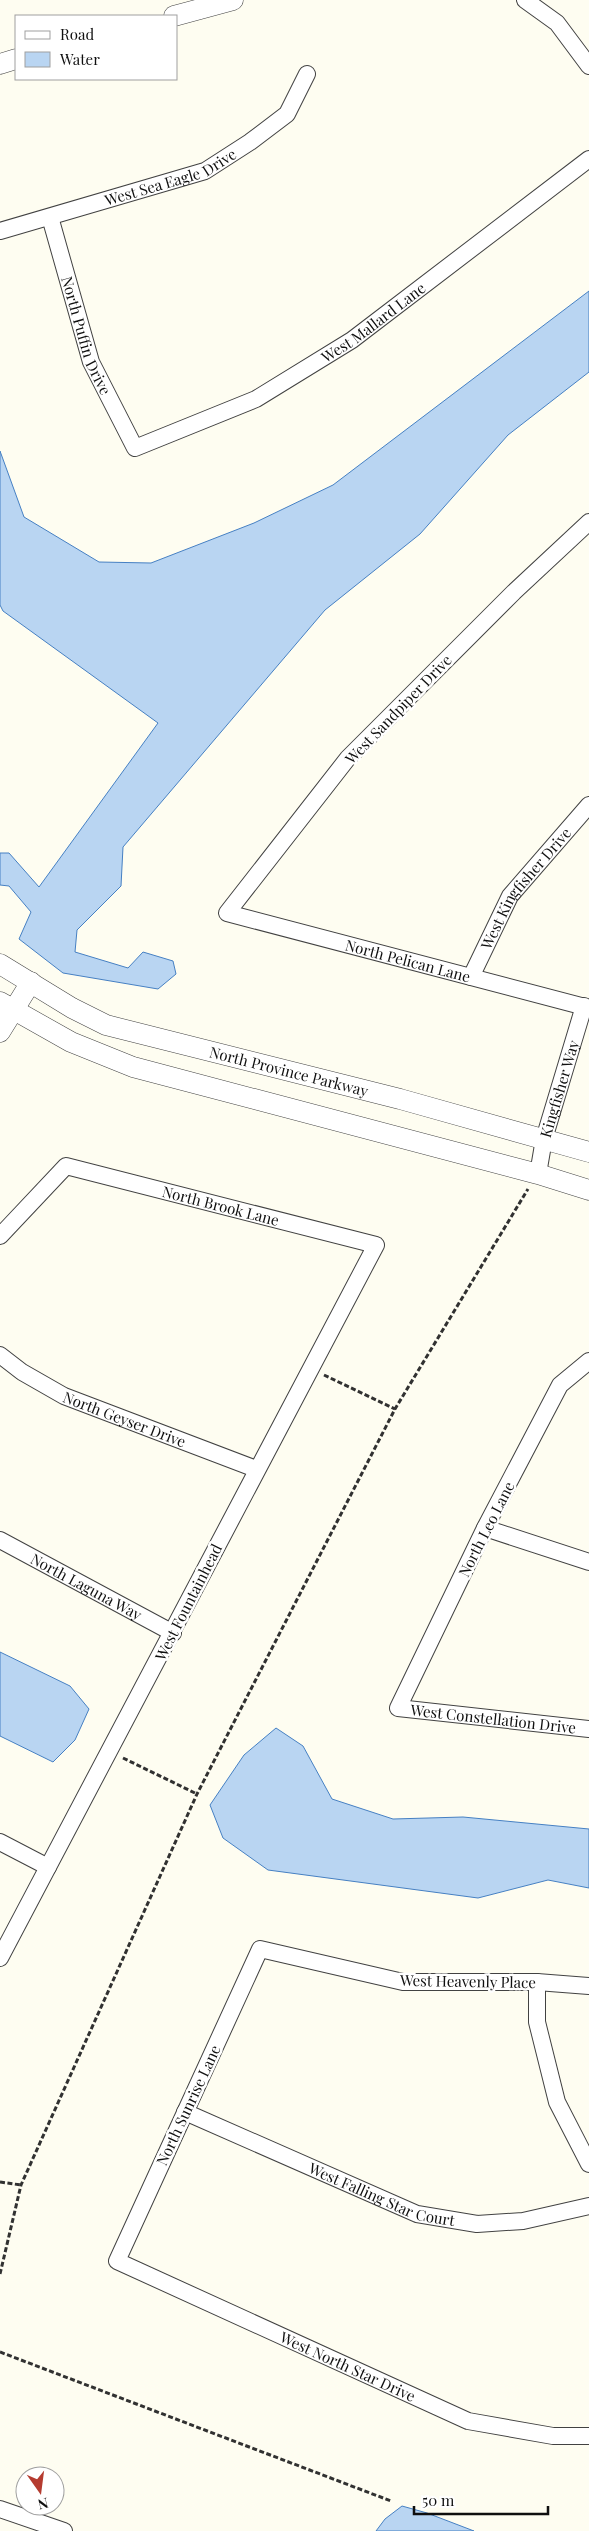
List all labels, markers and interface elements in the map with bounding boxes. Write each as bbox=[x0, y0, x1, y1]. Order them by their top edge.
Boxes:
legend bbox=[15, 15, 178, 80]
text: Road bbox=[60, 24, 94, 44]
text: Water bbox=[59, 49, 100, 69]
street label: West Sea Eagle Drive bbox=[101, 144, 240, 210]
street label: North Puffin Drive bbox=[57, 274, 116, 398]
street label: West Mallard Lane bbox=[317, 278, 429, 367]
street label: West Sandpiper Drive bbox=[340, 650, 456, 769]
street label: West Kingfisher Drive bbox=[475, 823, 575, 953]
street label: North Pelican Lane bbox=[343, 934, 473, 986]
street label: Kingfisher Way bbox=[535, 1037, 583, 1140]
street label: North Province Parkway bbox=[207, 1041, 371, 1101]
street label: North Brook Lane bbox=[160, 1181, 281, 1230]
street label: North Geyser Drive bbox=[60, 1387, 189, 1451]
street label: North Leo Lane bbox=[453, 1478, 519, 1580]
street label: West Fountainhead bbox=[149, 1540, 226, 1665]
street label: North Laguna Way bbox=[27, 1548, 146, 1625]
street label: West Constellation Drive bbox=[409, 1699, 577, 1738]
street label: West Heavenly Place bbox=[399, 1970, 536, 1992]
street label: North Sunrise Lane bbox=[151, 2042, 225, 2168]
street label: West Falling Star Court bbox=[305, 2157, 457, 2230]
street label: West North Star Drive bbox=[276, 2326, 419, 2406]
north arrow bbox=[15, 2466, 65, 2516]
scale bar bbox=[414, 2484, 548, 2516]
text: 50 m bbox=[422, 2490, 455, 2510]
text: N bbox=[36, 2494, 50, 2515]

